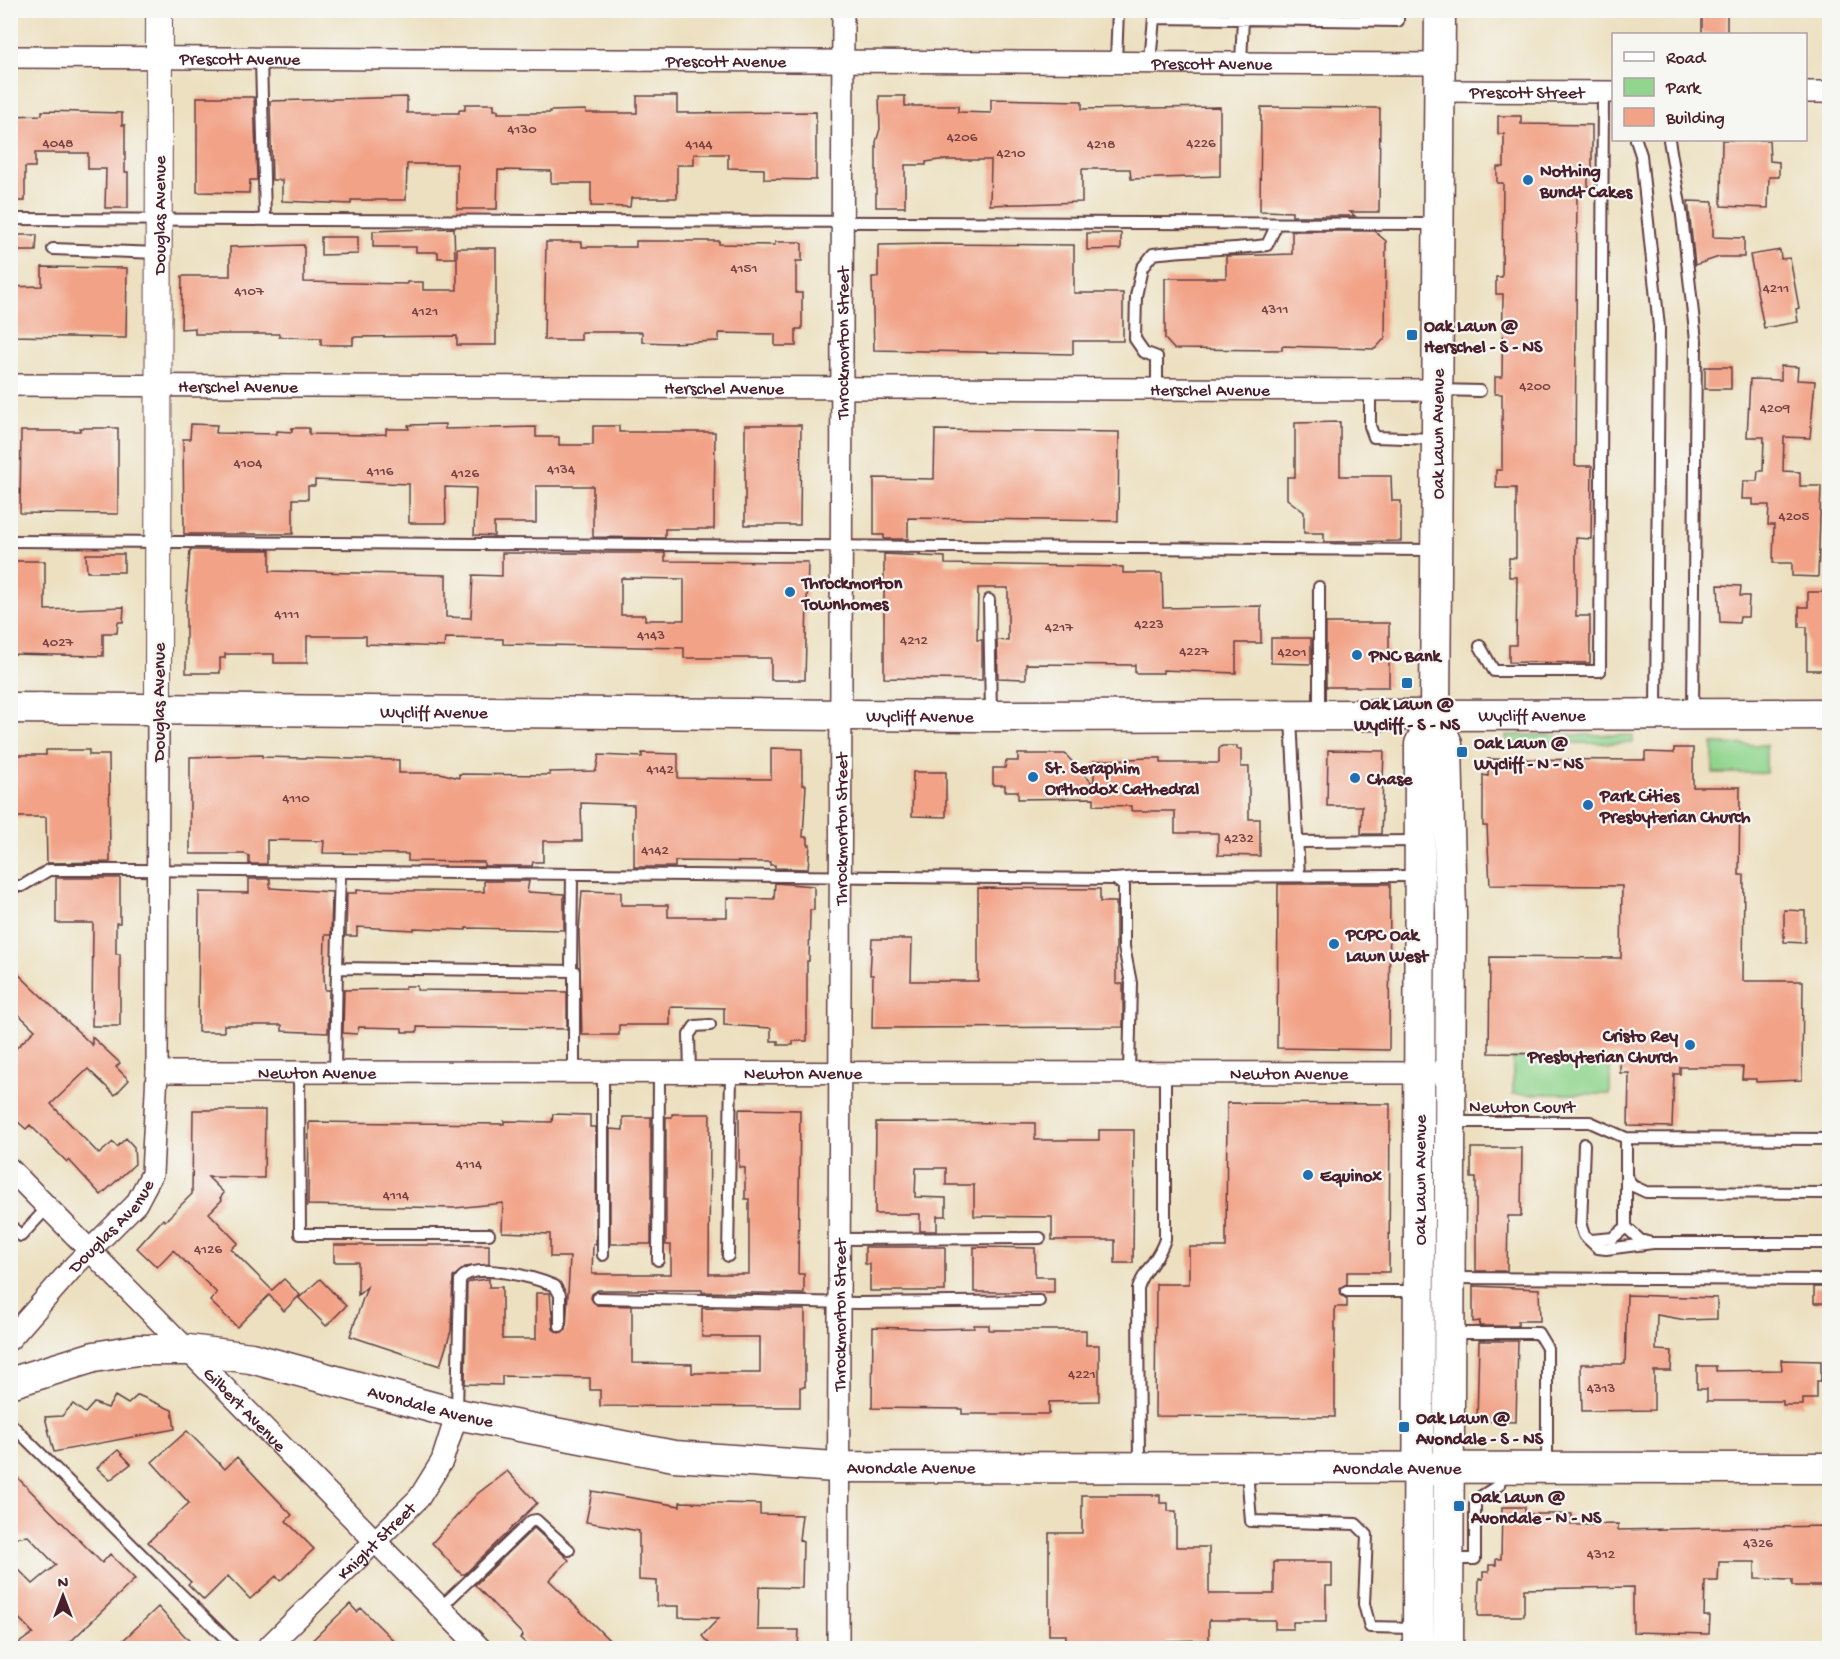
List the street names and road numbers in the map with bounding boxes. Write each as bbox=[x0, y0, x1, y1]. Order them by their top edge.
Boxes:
street label: Prescott Avenue bbox=[178, 50, 301, 71]
street label: Prescott Avenue bbox=[664, 52, 787, 74]
street label: Prescott Avenue bbox=[1150, 55, 1273, 76]
street label: Prescott Street bbox=[1469, 83, 1586, 105]
street label: Douglas Avenue bbox=[151, 155, 172, 275]
street label: Throckmorton Street bbox=[834, 265, 855, 420]
street label: Oak Lawn Avenue bbox=[1429, 368, 1450, 499]
street label: Herschel Avenue bbox=[178, 378, 299, 399]
street label: Herschel Avenue bbox=[664, 379, 785, 401]
street label: Herschel Avenue bbox=[1150, 381, 1271, 402]
street label: Douglas Avenue bbox=[150, 642, 171, 762]
street label: Wycliff Avenue bbox=[380, 703, 489, 725]
street label: Wycliff Avenue bbox=[866, 707, 975, 729]
street label: Wycliff Avenue bbox=[1478, 707, 1587, 728]
street label: Throckmorton Street bbox=[832, 751, 854, 906]
street label: Newton Avenue bbox=[258, 1064, 377, 1085]
street label: Newton Avenue bbox=[744, 1064, 863, 1086]
street label: Newton Avenue bbox=[1230, 1065, 1349, 1086]
street label: Newton Court bbox=[1469, 1098, 1577, 1119]
street label: Oak Lawn Avenue bbox=[1411, 1114, 1432, 1245]
street label: Douglas Avenue bbox=[64, 1176, 160, 1279]
street label: Throckmorton Street bbox=[831, 1237, 852, 1392]
street label: Gilbert Avenue bbox=[197, 1364, 290, 1458]
street label: Avondale Avenue bbox=[365, 1382, 495, 1434]
street label: Avondale Avenue bbox=[847, 1459, 976, 1480]
street label: Avondale Avenue bbox=[1333, 1459, 1462, 1481]
street label: Knight Street bbox=[334, 1498, 422, 1586]

